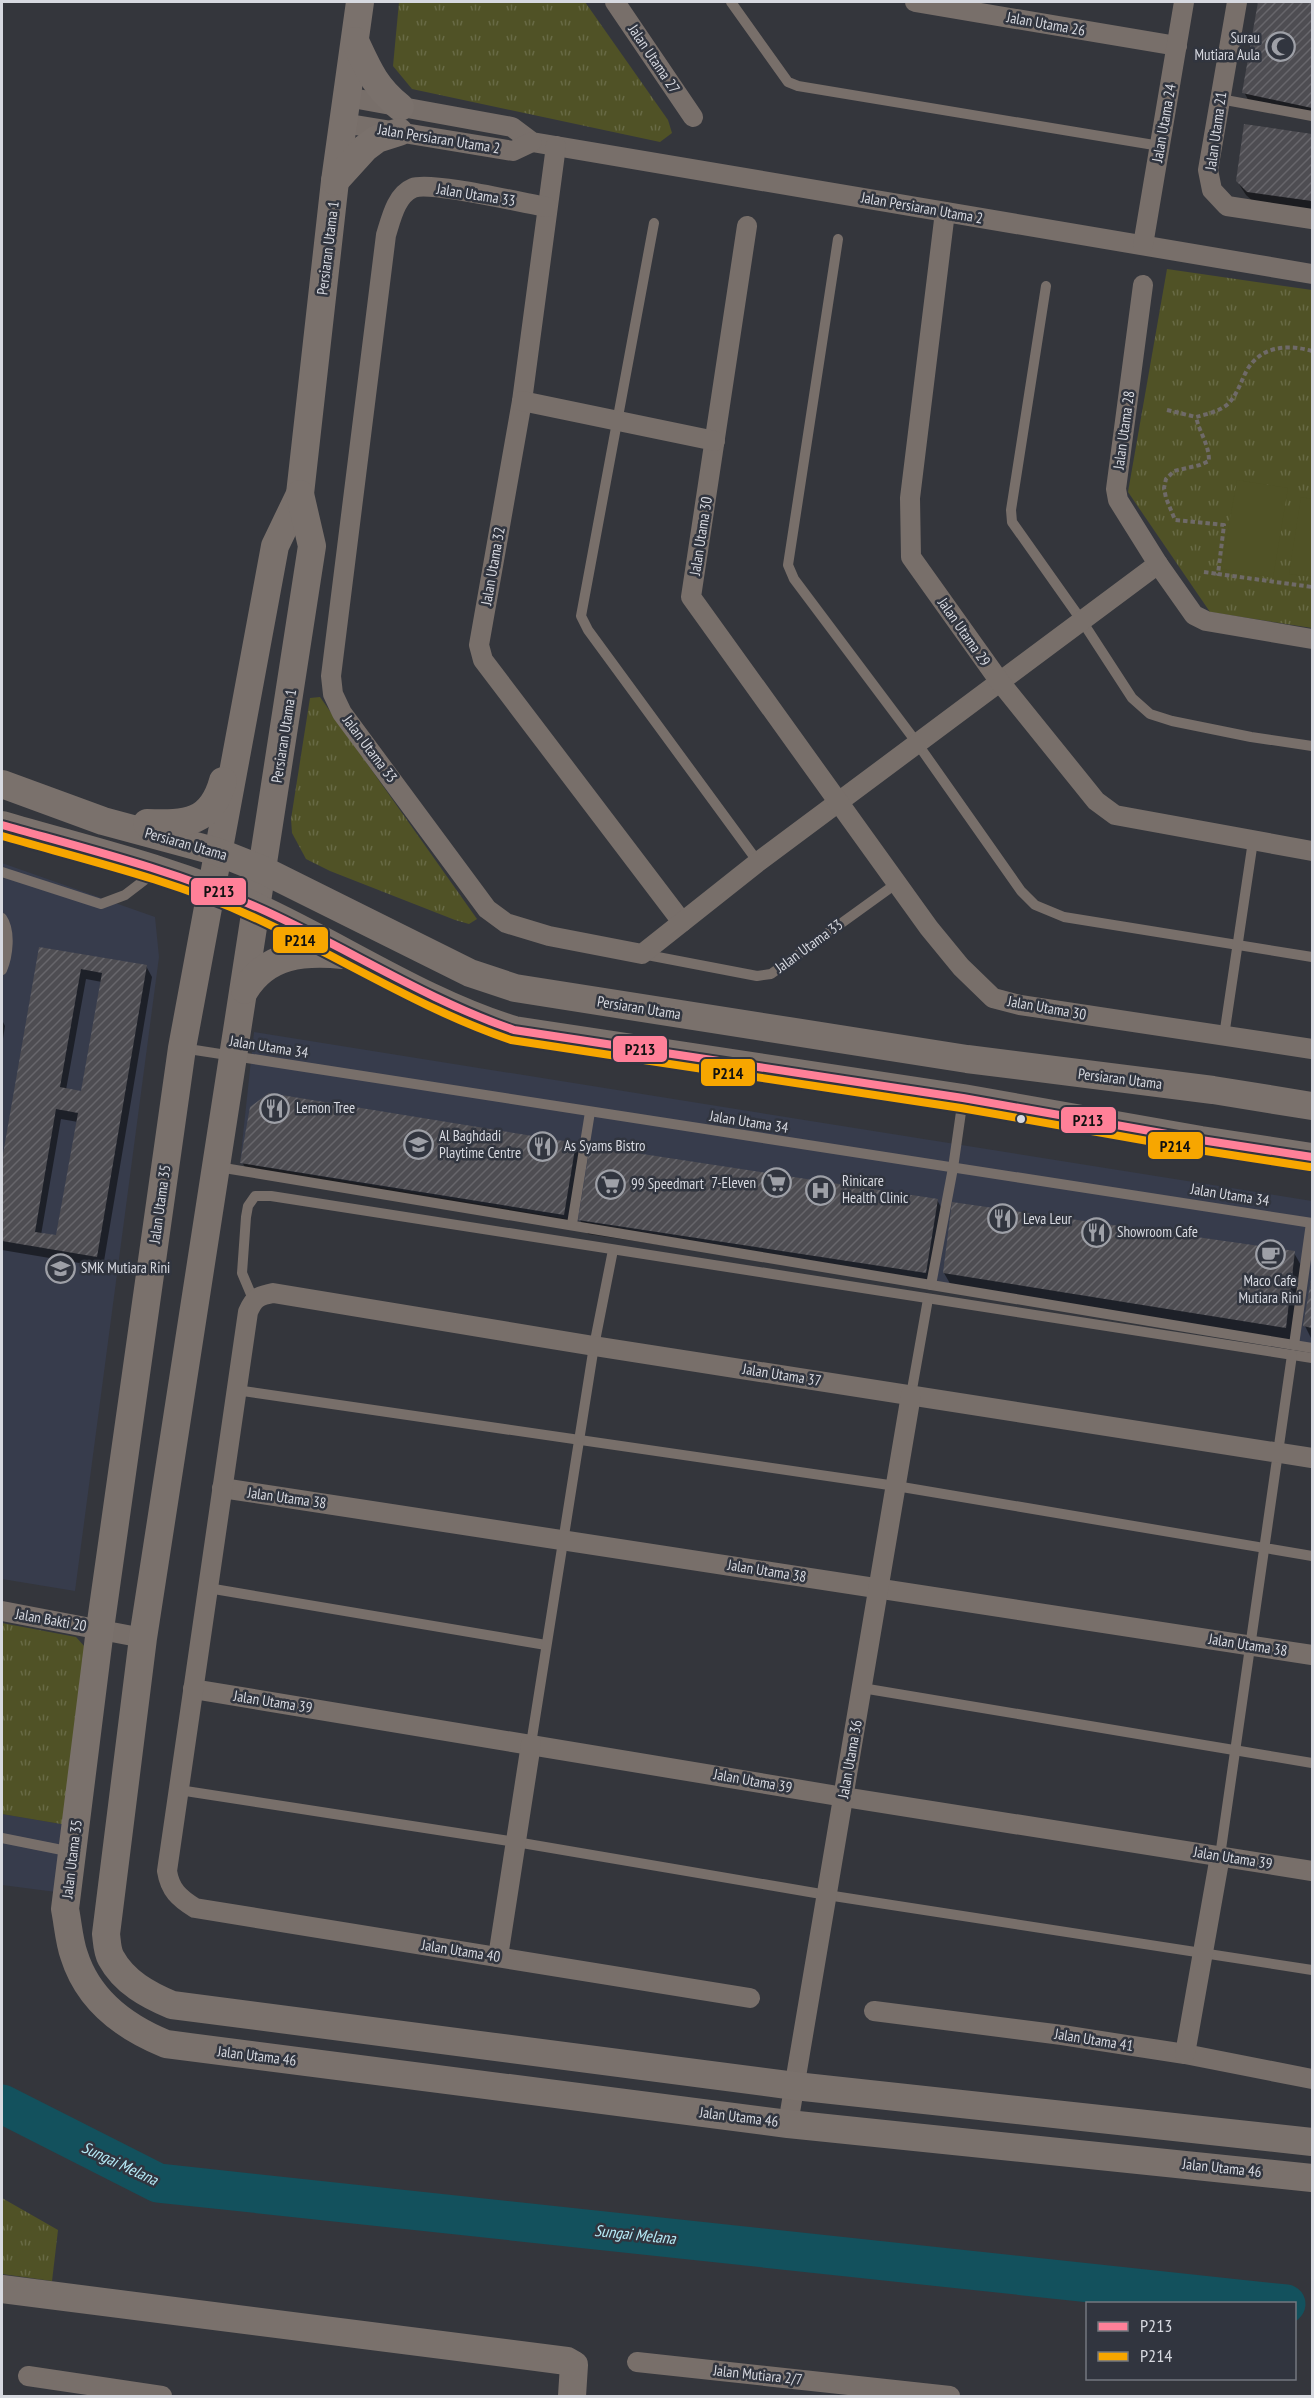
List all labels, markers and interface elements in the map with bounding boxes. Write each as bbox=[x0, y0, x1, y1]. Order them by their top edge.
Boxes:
street label: Jalan Utama 26 bbox=[1004, 7, 1087, 40]
street label: Jalan Utama 27 bbox=[624, 20, 684, 97]
place label: Surau Mutiara Aula bbox=[1195, 28, 1260, 64]
mosque icon: Surau Mutiara Aula bbox=[1265, 31, 1297, 63]
street label: Jalan Utama 24 bbox=[1147, 82, 1180, 165]
street label: Jalan Utama 21 bbox=[1200, 90, 1230, 172]
street label: Jalan Persiaran Utama 2 bbox=[376, 119, 501, 158]
street label: Jalan Utama 33 bbox=[434, 179, 517, 210]
street label: Jalan Persiaran Utama 2 bbox=[859, 187, 984, 228]
street label: Persiaran Utama 1 bbox=[312, 200, 343, 296]
street label: Jalan Utama 28 bbox=[1108, 389, 1138, 471]
street label: Jalan Utama 30 bbox=[685, 495, 716, 578]
street label: Jalan Utama 32 bbox=[476, 525, 509, 608]
street label: Jalan Utama 29 bbox=[933, 593, 995, 670]
street label: Persiaran Utama 1 bbox=[267, 688, 300, 784]
street label: Jalan Utama 33 bbox=[338, 711, 402, 786]
street label: Persiaran Utama bbox=[143, 823, 229, 864]
line badge: P213 bbox=[190, 877, 247, 906]
text: P213 bbox=[204, 881, 234, 901]
street label: Jalan Utama 33 bbox=[770, 915, 846, 977]
line badge: P214 bbox=[272, 926, 329, 954]
text: P214 bbox=[285, 930, 316, 950]
street label: Jalan Utama 30 bbox=[1005, 991, 1088, 1024]
street label: Persiaran Utama bbox=[596, 992, 682, 1024]
street label: Jalan Utama 34 bbox=[227, 1031, 310, 1062]
line badge: P213 bbox=[612, 1035, 668, 1063]
text: P213 bbox=[625, 1039, 655, 1059]
line badge: P214 bbox=[700, 1058, 756, 1087]
text: P214 bbox=[713, 1063, 744, 1083]
street label: Persiaran Utama bbox=[1077, 1064, 1163, 1093]
restaurant icon: Lemon Tree bbox=[259, 1092, 291, 1124]
place label: Lemon Tree bbox=[296, 1098, 355, 1117]
street label: Jalan Utama 34 bbox=[707, 1106, 790, 1137]
line badge: P213 bbox=[1060, 1106, 1117, 1134]
text: P213 bbox=[1073, 1110, 1103, 1130]
unlabelled marker bbox=[1015, 1113, 1027, 1125]
place label: Al Baghdadi Playtime Centre bbox=[439, 1126, 521, 1162]
school or university icon: Al Baghdadi Playtime Centre bbox=[402, 1129, 434, 1161]
restaurant icon: As Syams Bistro bbox=[527, 1130, 559, 1162]
line badge: P214 bbox=[1147, 1131, 1204, 1160]
place label: As Syams Bistro bbox=[564, 1136, 646, 1155]
text: P214 bbox=[1160, 1136, 1191, 1156]
street label: Jalan Utama 35 bbox=[144, 1163, 174, 1245]
supermarket icon: 7-Eleven bbox=[761, 1167, 793, 1199]
supermarket icon: 99 Speedmart bbox=[594, 1168, 626, 1200]
place label: Rinicare Health Clinic bbox=[842, 1171, 909, 1207]
place label: 7-Eleven bbox=[711, 1173, 756, 1192]
place label: 99 Speedmart bbox=[631, 1174, 704, 1193]
hospital icon: Rinicare Health Clinic bbox=[805, 1174, 837, 1206]
street label: Jalan Utama 34 bbox=[1188, 1179, 1271, 1210]
restaurant icon: Leva Leur bbox=[986, 1203, 1018, 1235]
place label: Leva Leur bbox=[1023, 1209, 1073, 1228]
restaurant icon: Showroom Cafe bbox=[1080, 1216, 1112, 1248]
place label: Showroom Cafe bbox=[1117, 1222, 1198, 1241]
cafe icon: Maco Cafe Mutiara Rini bbox=[1254, 1238, 1286, 1270]
school or university icon: SMK Mutiara Rini bbox=[44, 1252, 76, 1284]
place label: SMK Mutiara Rini bbox=[81, 1258, 170, 1277]
place label: Maco Cafe Mutiara Rini bbox=[1238, 1271, 1302, 1307]
street label: Jalan Utama 37 bbox=[740, 1359, 823, 1390]
street label: Jalan Utama 38 bbox=[246, 1482, 328, 1512]
street label: Jalan Utama 38 bbox=[725, 1555, 808, 1586]
street label: Jalan Bakti 20 bbox=[13, 1604, 88, 1635]
street label: Jalan Utama 38 bbox=[1206, 1629, 1289, 1660]
street label: Jalan Utama 39 bbox=[231, 1686, 314, 1717]
street label: Jalan Utama 36 bbox=[833, 1718, 866, 1801]
street label: Jalan Utama 39 bbox=[711, 1764, 794, 1797]
street label: Jalan Utama 35 bbox=[57, 1818, 86, 1900]
street label: Jalan Utama 39 bbox=[1191, 1842, 1274, 1873]
street label: Jalan Utama 40 bbox=[419, 1935, 502, 1966]
street label: Jalan Utama 41 bbox=[1052, 2024, 1135, 2055]
street label: Jalan Utama 46 bbox=[216, 2041, 298, 2070]
street label: Jalan Utama 46 bbox=[698, 2102, 780, 2131]
water label: Sungai Melana bbox=[79, 2137, 163, 2190]
street label: Jalan Utama 46 bbox=[1181, 2154, 1263, 2181]
water label: Sungai Melana bbox=[593, 2220, 678, 2248]
legend bbox=[1086, 2302, 1296, 2380]
text: P213 bbox=[1140, 2314, 1172, 2337]
text: P214 bbox=[1140, 2344, 1172, 2367]
street label: Jalan Mutiara 2/7 bbox=[712, 2360, 804, 2389]

